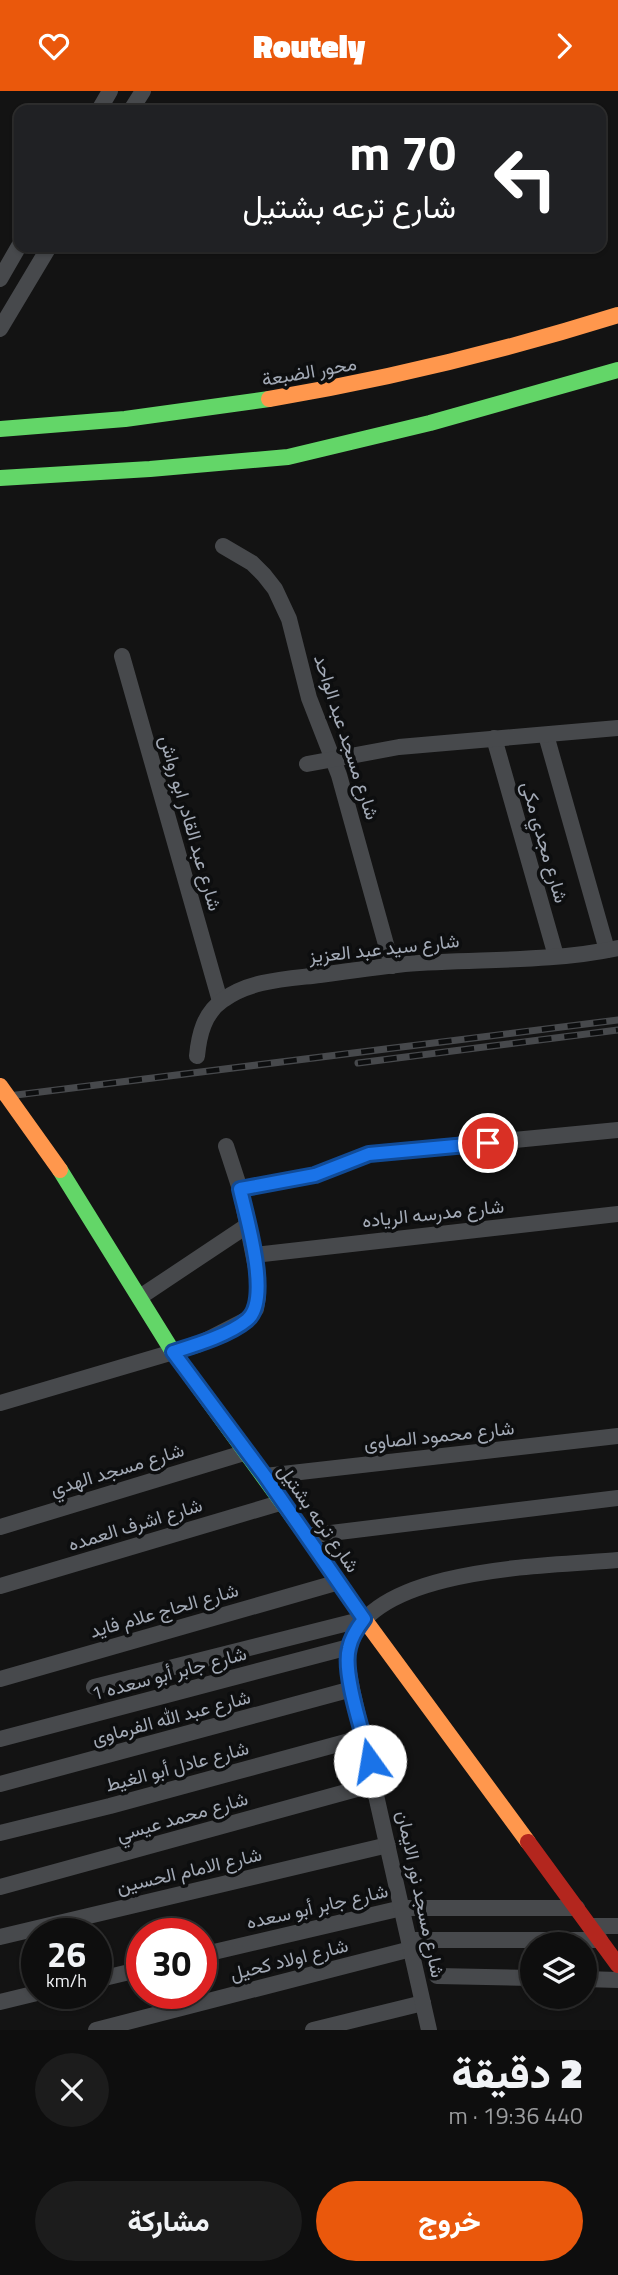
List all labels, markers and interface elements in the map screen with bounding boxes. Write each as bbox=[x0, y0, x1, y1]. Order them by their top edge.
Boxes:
text: Routely bbox=[253, 22, 365, 70]
icon: heart bbox=[35, 27, 73, 65]
icon: forward bbox=[545, 27, 583, 65]
text: 70 m bbox=[349, 114, 456, 189]
icon: left bbox=[480, 133, 571, 224]
text: شارع ترعه بشتيل bbox=[243, 182, 456, 230]
street label: محور الضبعة bbox=[259, 348, 359, 393]
street label: شارع مسجد عبد الواحد bbox=[307, 650, 388, 823]
street label: شارع عبد القادر ابو رواش bbox=[153, 732, 230, 914]
street label: شارع مجدي مكى bbox=[512, 778, 577, 907]
street label: شارع سيد عبد العزيز bbox=[306, 925, 461, 970]
pin bbox=[458, 1113, 518, 1173]
icon: arrive bbox=[469, 1124, 507, 1162]
street label: شارع مدرسه الرياده bbox=[360, 1191, 505, 1234]
street label: شارع محمود الصاوى bbox=[362, 1412, 516, 1457]
street label: شارع مسجد الهدي bbox=[46, 1434, 188, 1505]
street label: شارع ترعه بشتيل bbox=[271, 1457, 368, 1578]
street label: شارع اشرف العمده bbox=[64, 1489, 206, 1558]
street label: شارع الحاج علام فايد bbox=[86, 1574, 242, 1645]
street label: شارع جابر أبو سعده 1 bbox=[88, 1638, 250, 1707]
street label: شارع عبد الله الفرماوى bbox=[88, 1681, 254, 1752]
position arrow bbox=[333, 1724, 407, 1798]
street label: شارع عادل أبو الغيط bbox=[102, 1732, 252, 1799]
street label: شارع محمد عيسي bbox=[113, 1783, 252, 1850]
street label: شارع مسجد نور الايمان bbox=[390, 1808, 453, 1980]
street label: شارع الامام الحسين bbox=[113, 1839, 264, 1900]
street label: شارع جابر أبو سعده bbox=[243, 1875, 391, 1936]
speed limit sign: 30 bbox=[126, 1918, 217, 2009]
text: 26 bbox=[47, 1927, 86, 1981]
street label: شارع اولاد كحيل bbox=[227, 1930, 351, 1987]
map controls bbox=[520, 1932, 597, 2009]
button: layers bbox=[520, 1932, 597, 2009]
text: km/h bbox=[46, 1967, 87, 1994]
text: 2 دقيقة bbox=[451, 2040, 583, 2104]
button: close bbox=[35, 2053, 109, 2127]
text: 440 m · 19:36 bbox=[448, 2098, 583, 2133]
button: مشاركة bbox=[35, 2181, 302, 2261]
button: خروج bbox=[316, 2181, 583, 2261]

